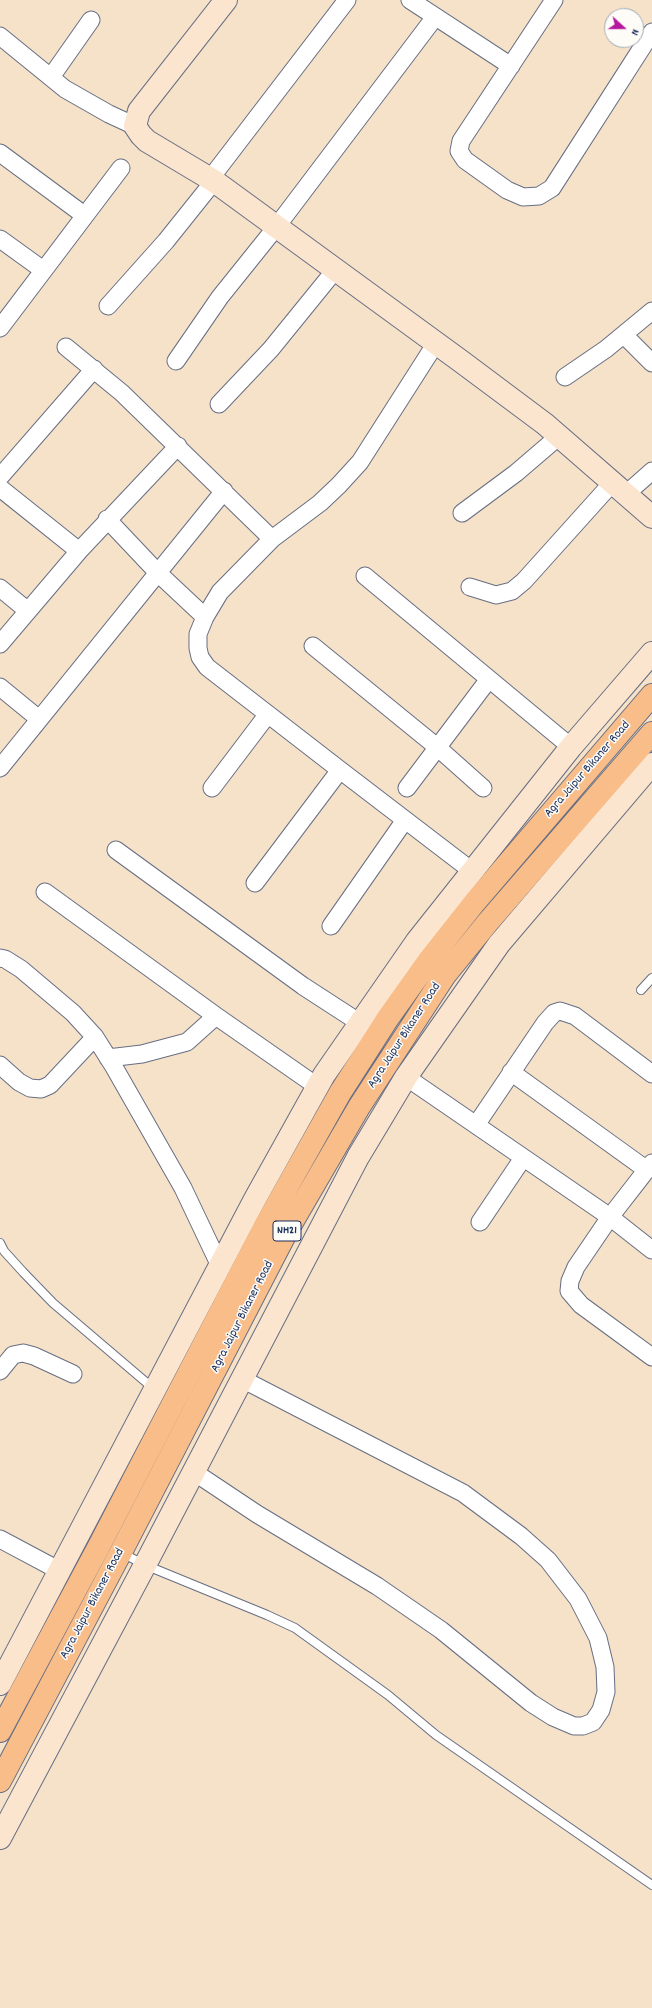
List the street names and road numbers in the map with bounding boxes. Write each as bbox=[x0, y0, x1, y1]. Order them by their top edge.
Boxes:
street label: Agra Jaipur Bikaner Road bbox=[542, 718, 634, 822]
street label: Agra Jaipur Bikaner Road bbox=[365, 980, 445, 1092]
road number: NH21 bbox=[273, 1221, 301, 1241]
street label: Agra Jaipur Bikaner Road bbox=[208, 1259, 278, 1375]
street label: Agra Jaipur Bikaner Road bbox=[57, 1546, 129, 1662]

